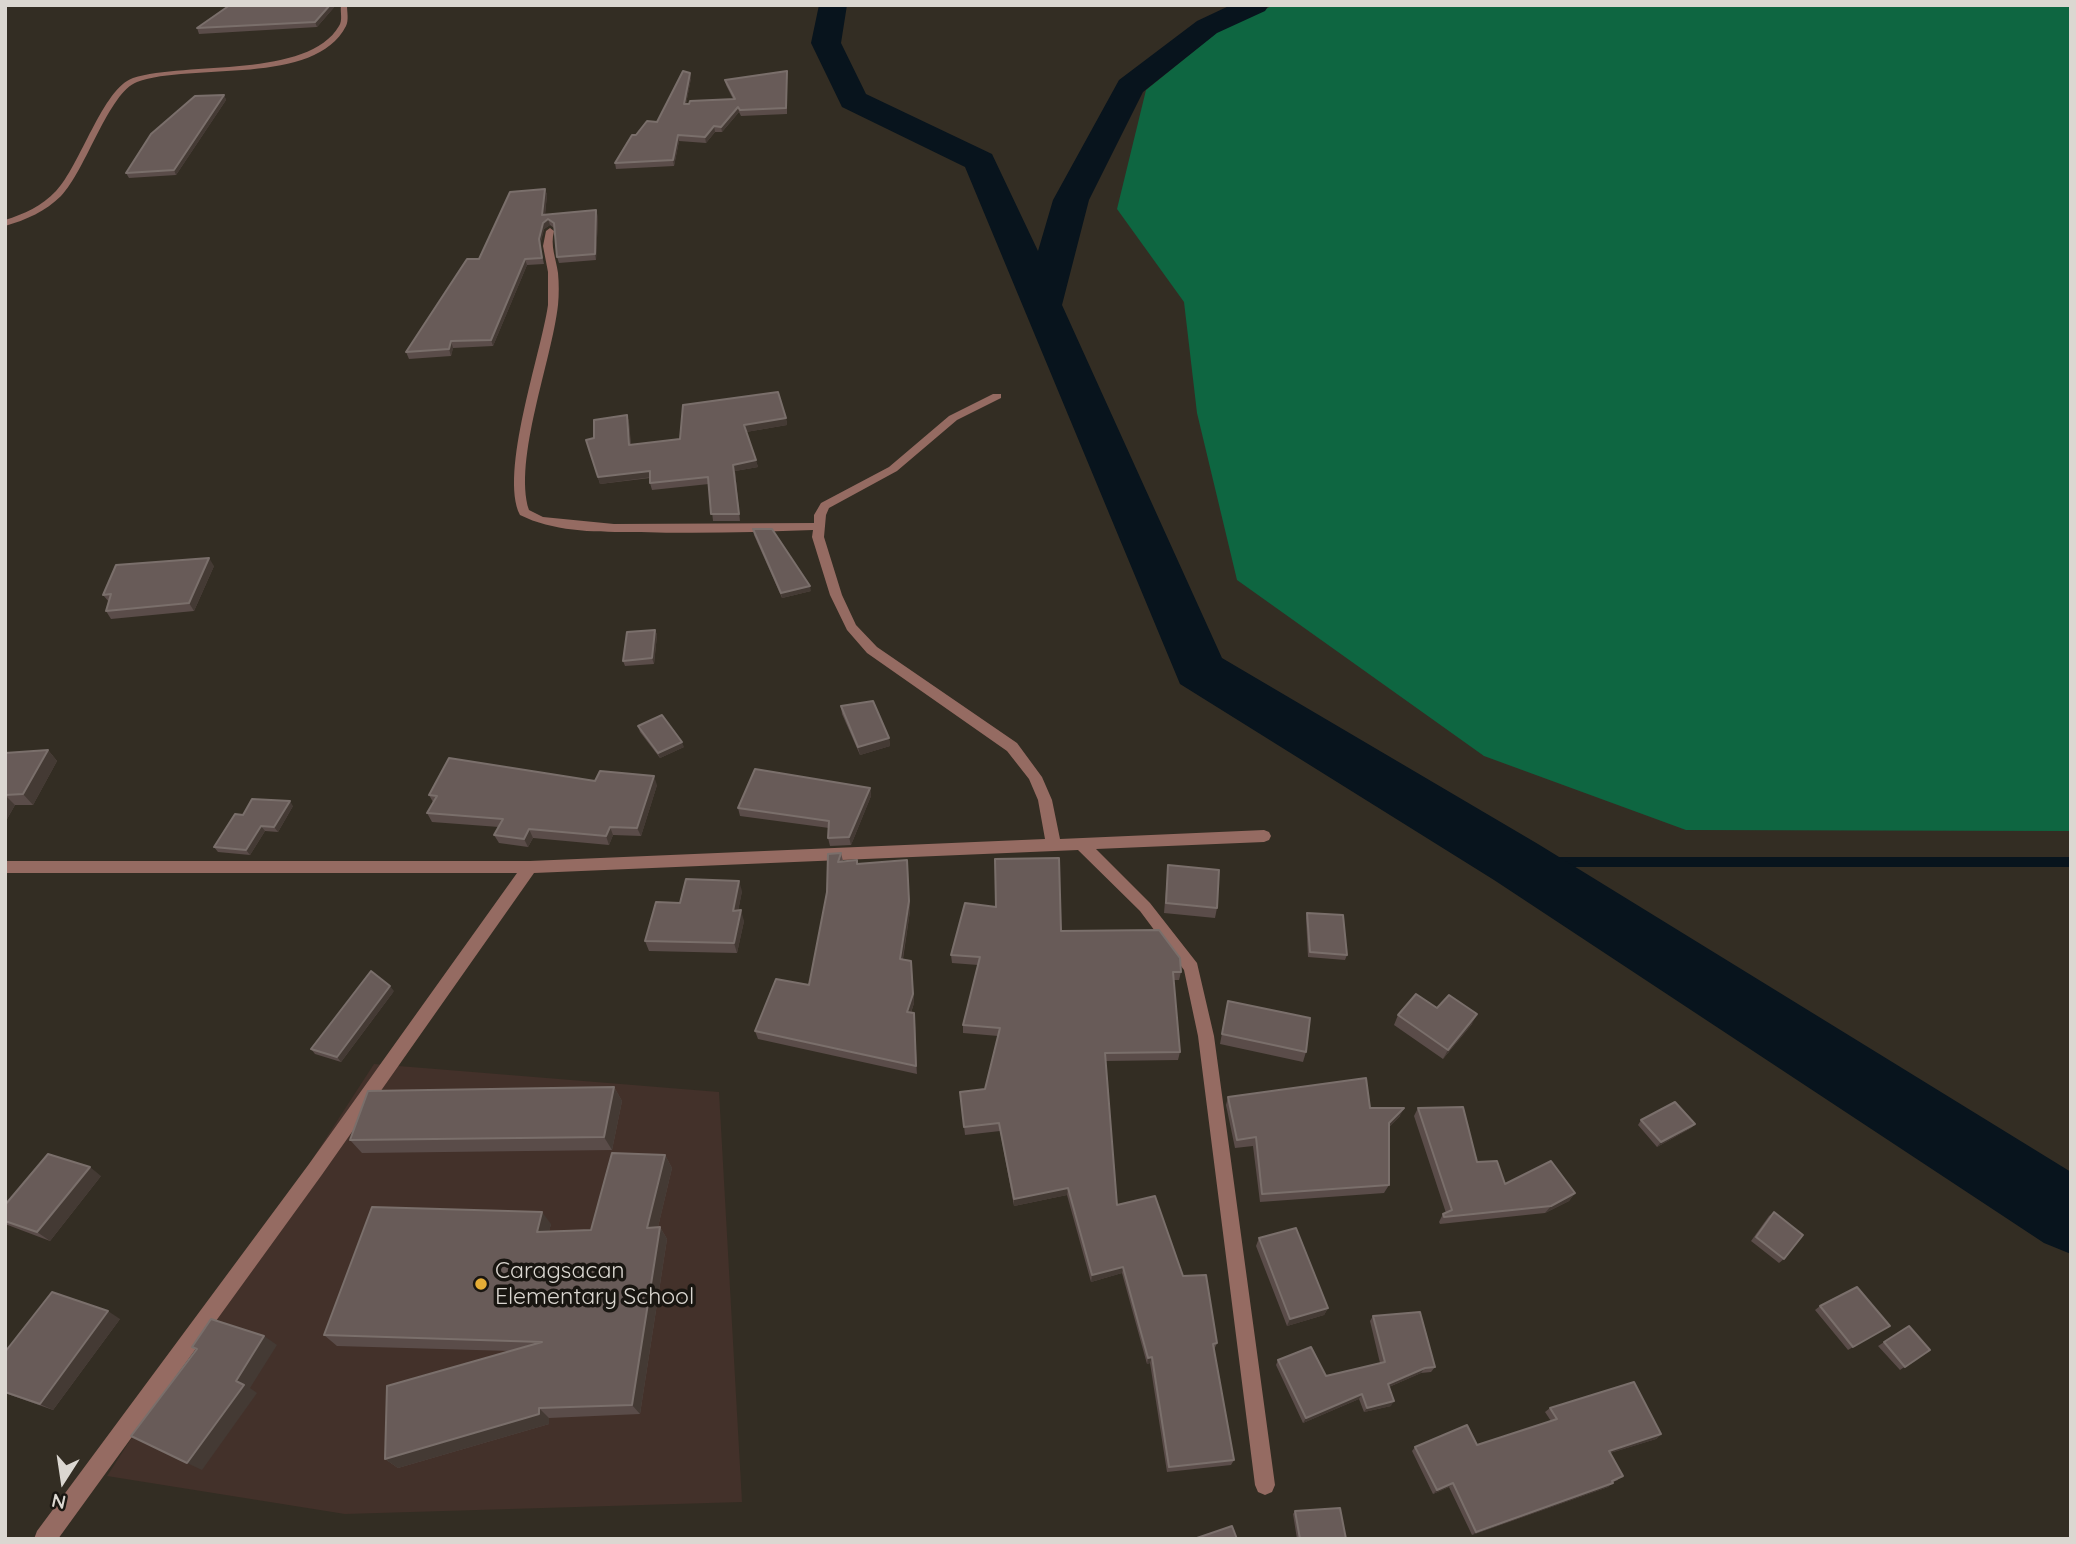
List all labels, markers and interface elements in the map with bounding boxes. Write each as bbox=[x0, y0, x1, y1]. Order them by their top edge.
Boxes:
place label: Caragsacan Elementary School bbox=[495, 1257, 694, 1311]
marker: Caragsacan Elementary School bbox=[473, 1276, 489, 1292]
north arrow bbox=[28, 1446, 98, 1516]
text: N bbox=[49, 1488, 68, 1515]

